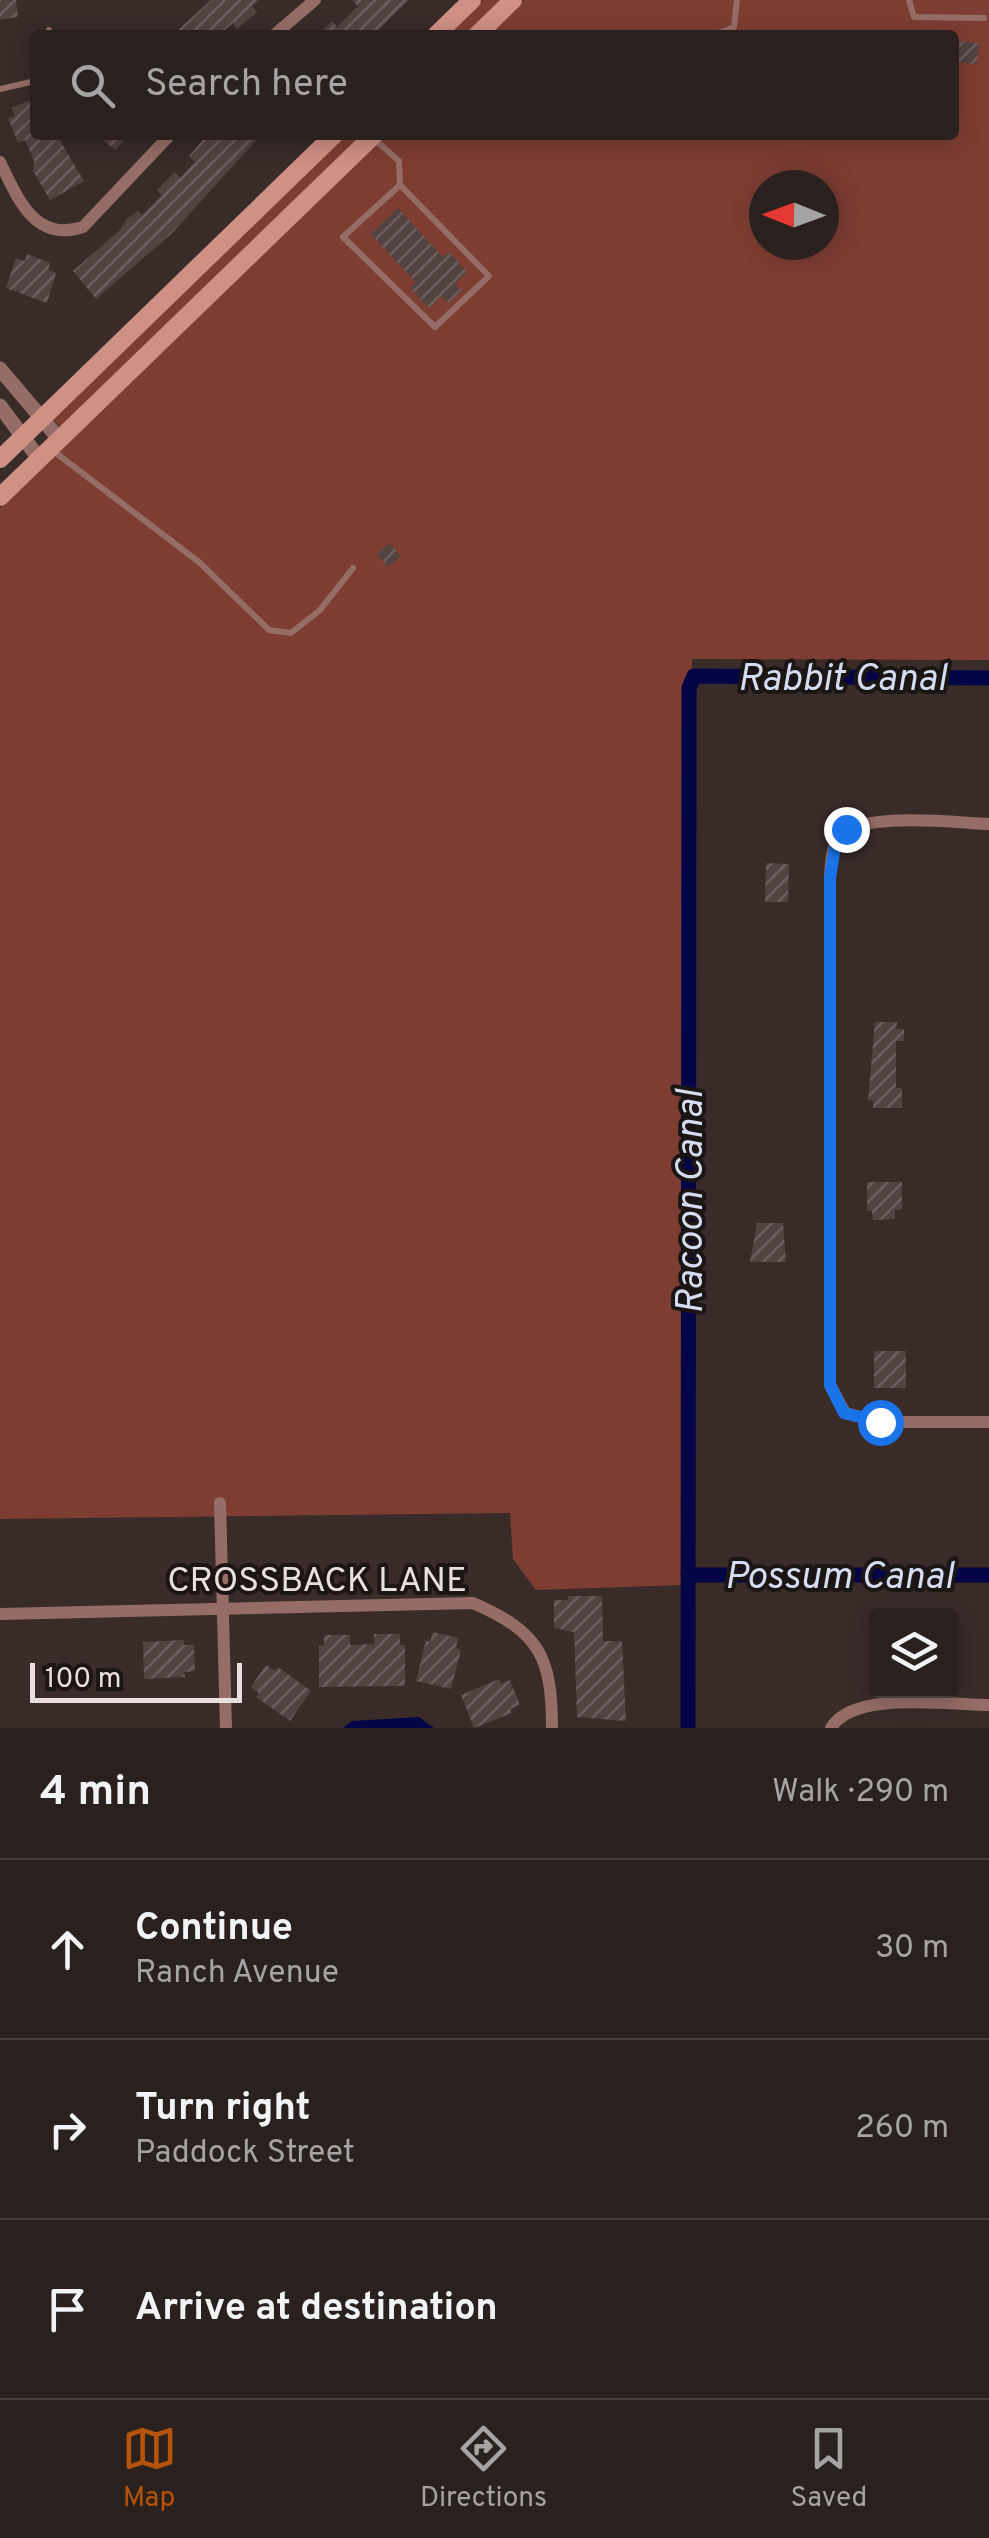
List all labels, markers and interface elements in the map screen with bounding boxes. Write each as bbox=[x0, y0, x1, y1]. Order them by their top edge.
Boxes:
search box bbox=[30, 30, 959, 140]
icon: search bbox=[65, 58, 120, 113]
text: Search here bbox=[145, 61, 348, 110]
north arrow bbox=[749, 170, 839, 260]
water label: Rabbit Canal bbox=[737, 656, 949, 705]
route end bbox=[824, 807, 870, 853]
water label: Racoon Canal bbox=[668, 1087, 717, 1314]
route start bbox=[858, 1400, 904, 1446]
water label: Possum Canal bbox=[724, 1554, 956, 1603]
street label: CROSSBACK LANE bbox=[167, 1560, 467, 1604]
map controls bbox=[869, 1608, 959, 1698]
button: layers bbox=[869, 1608, 959, 1698]
scale bar bbox=[30, 1658, 242, 1702]
text: 100 m bbox=[45, 1662, 121, 1698]
text: 4 min bbox=[40, 1767, 151, 1820]
text: Walk · 290 m bbox=[772, 1773, 949, 1813]
text: Continue bbox=[135, 1905, 293, 1954]
icon: ahead bbox=[40, 1922, 95, 1977]
text: 30 m bbox=[875, 1929, 949, 1969]
text: Ranch Avenue bbox=[135, 1954, 339, 1994]
text: Turn right bbox=[135, 2085, 310, 2134]
icon: right bbox=[40, 2102, 95, 2157]
text: 260 m bbox=[855, 2109, 949, 2149]
text: Paddock Street bbox=[135, 2134, 355, 2174]
icon: arrive bbox=[40, 2282, 95, 2337]
text: Arrive at destination bbox=[135, 2285, 498, 2334]
tab: Map bbox=[122, 2421, 177, 2517]
tab: Directions bbox=[420, 2421, 547, 2517]
tab: Saved bbox=[790, 2421, 867, 2517]

